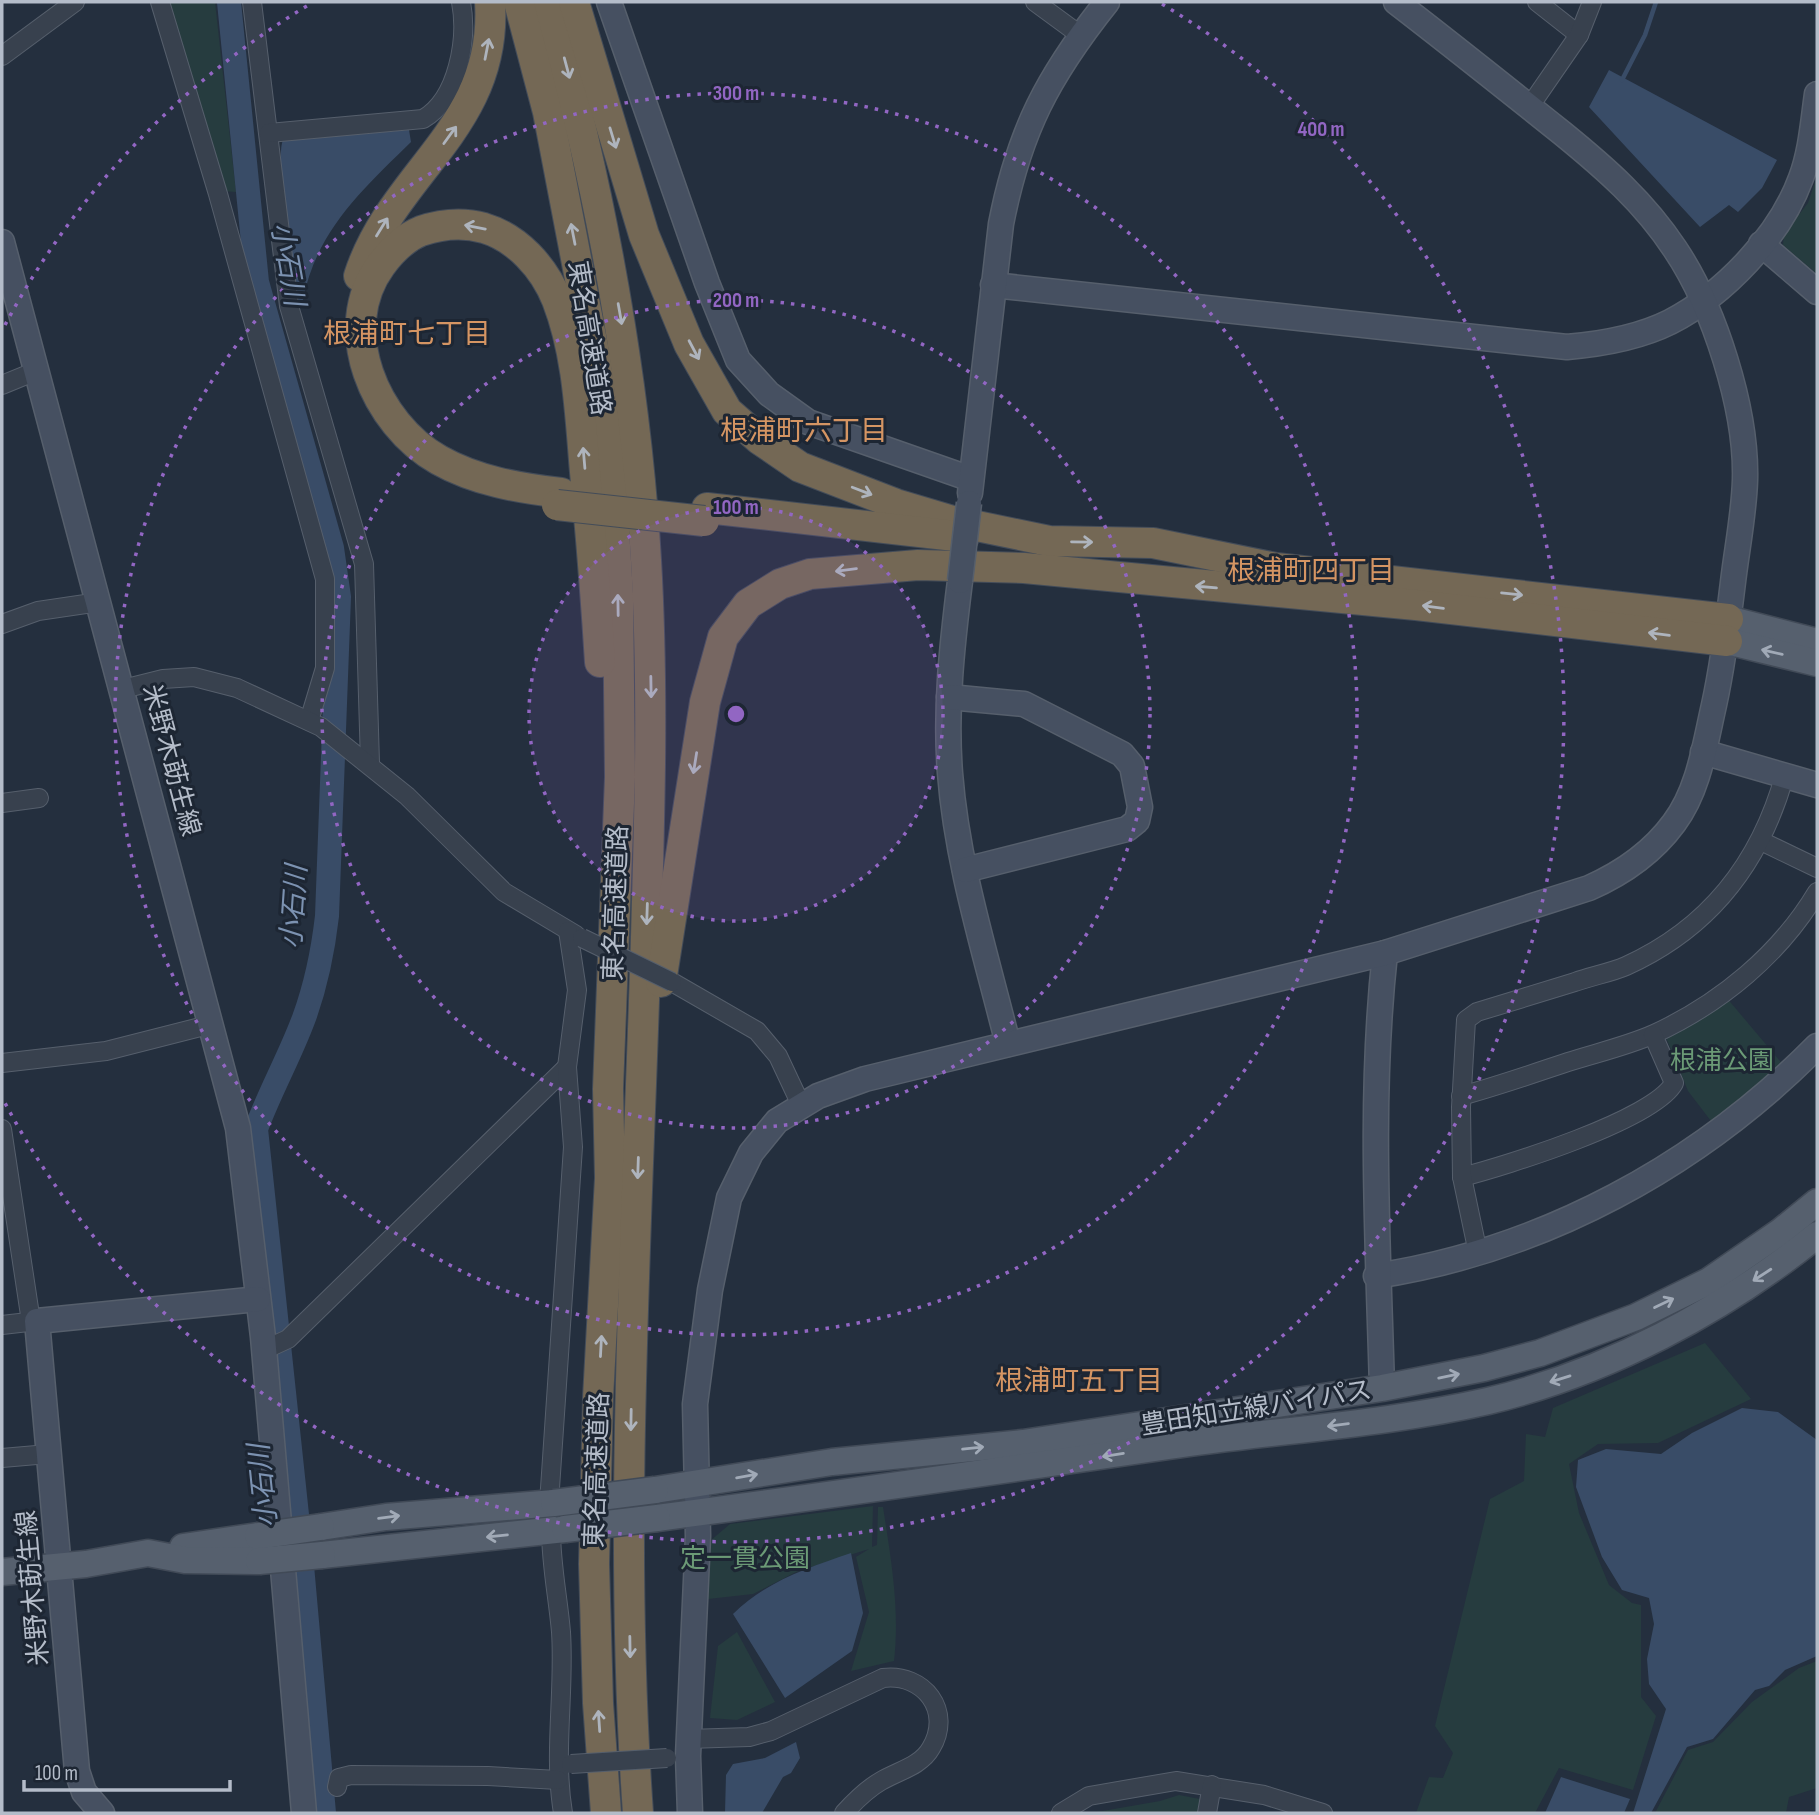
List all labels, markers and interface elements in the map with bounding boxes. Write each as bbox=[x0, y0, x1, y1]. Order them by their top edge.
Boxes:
one-way arrow bbox=[481, 38, 495, 61]
one-way arrow bbox=[561, 56, 574, 78]
text: 300 m bbox=[713, 81, 759, 106]
text: 400 m bbox=[1298, 117, 1344, 142]
one-way arrow bbox=[442, 126, 457, 145]
one-way arrow bbox=[607, 127, 620, 149]
one-way arrow bbox=[376, 218, 390, 238]
one-way arrow bbox=[464, 219, 487, 233]
water label: 小石川 bbox=[264, 220, 312, 311]
one-way arrow bbox=[566, 223, 580, 246]
street label: 東名高速道路 bbox=[561, 259, 616, 418]
text: 200 m bbox=[713, 288, 759, 313]
one-way arrow bbox=[614, 302, 627, 325]
district label: 根浦町七丁目 bbox=[323, 318, 491, 351]
one-way arrow bbox=[687, 340, 701, 360]
district label: 根浦町六丁目 bbox=[720, 415, 888, 448]
one-way arrow bbox=[577, 448, 590, 470]
one-way arrow bbox=[850, 486, 872, 498]
text: 100 m bbox=[713, 495, 759, 520]
one-way arrow bbox=[1071, 535, 1094, 548]
district label: 根浦町四丁目 bbox=[1227, 555, 1395, 588]
one-way arrow bbox=[835, 564, 858, 577]
one-way arrow bbox=[1196, 580, 1218, 593]
one-way arrow bbox=[1500, 588, 1523, 601]
one-way arrow bbox=[611, 594, 625, 617]
one-way arrow bbox=[1422, 600, 1445, 613]
one-way arrow bbox=[1648, 627, 1671, 640]
one-way arrow bbox=[1761, 645, 1784, 658]
one-way arrow bbox=[644, 675, 658, 698]
street label: 米野木莇生線 bbox=[135, 681, 206, 840]
centre of rings bbox=[724, 702, 748, 726]
one-way arrow bbox=[688, 751, 701, 774]
street label: 東名高速道路 bbox=[598, 825, 635, 982]
water label: 小石川 bbox=[275, 861, 314, 950]
one-way arrow bbox=[640, 902, 653, 925]
park label: 根浦公園 bbox=[1670, 1046, 1774, 1077]
one-way arrow bbox=[631, 1156, 645, 1179]
one-way arrow bbox=[1752, 1268, 1772, 1282]
one-way arrow bbox=[1653, 1296, 1674, 1309]
one-way arrow bbox=[594, 1335, 607, 1358]
district label: 根浦町五丁目 bbox=[995, 1365, 1163, 1398]
one-way arrow bbox=[1437, 1368, 1460, 1382]
one-way arrow bbox=[1550, 1374, 1572, 1387]
street label: 豊田知立線バイパス bbox=[1139, 1375, 1374, 1442]
street label: 東名高速道路 bbox=[579, 1392, 616, 1549]
one-way arrow bbox=[624, 1408, 638, 1431]
one-way arrow bbox=[1327, 1419, 1350, 1432]
water label: 小石川 bbox=[242, 1439, 284, 1529]
one-way arrow bbox=[961, 1441, 984, 1454]
one-way arrow bbox=[1102, 1449, 1124, 1462]
one-way arrow bbox=[735, 1469, 758, 1482]
street label: 米野木莇生線 bbox=[11, 1509, 56, 1667]
one-way arrow bbox=[377, 1510, 399, 1523]
one-way arrow bbox=[486, 1530, 509, 1543]
park label: 定一貫公園 bbox=[680, 1544, 810, 1575]
one-way arrow bbox=[623, 1636, 637, 1659]
one-way arrow bbox=[592, 1710, 605, 1733]
scale bar bbox=[24, 1748, 231, 1792]
text: 100 m bbox=[35, 1761, 78, 1786]

